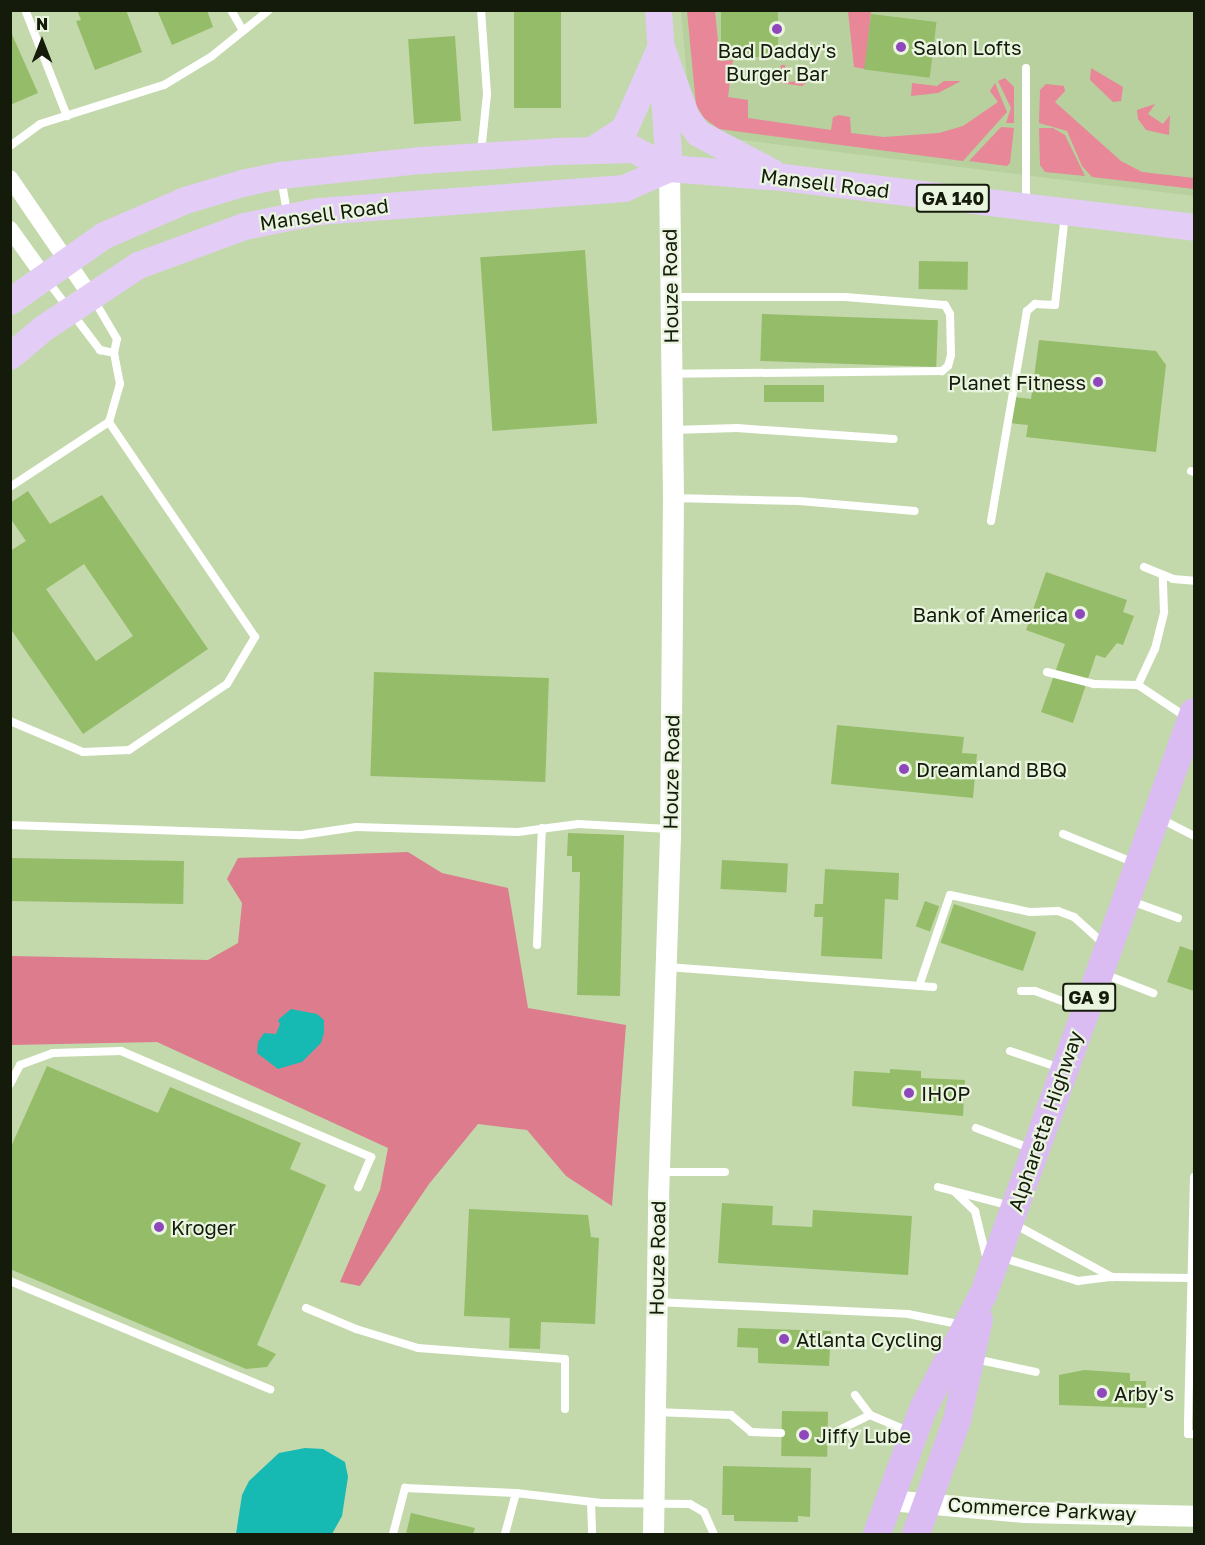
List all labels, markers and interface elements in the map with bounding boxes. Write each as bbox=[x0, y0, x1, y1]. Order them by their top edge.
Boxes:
north arrow bbox=[12, 12, 72, 72]
text: N bbox=[36, 14, 48, 34]
marker: Bad Daddy's Burger Bar bbox=[770, 22, 784, 36]
place label: Salon Lofts bbox=[913, 35, 1022, 59]
place label: Bad Daddy's Burger Bar bbox=[718, 38, 836, 85]
marker: Salon Lofts bbox=[894, 40, 908, 54]
street label: Mansell Road bbox=[759, 163, 891, 203]
road number: GA 140 bbox=[916, 183, 990, 213]
street label: Mansell Road bbox=[258, 193, 390, 235]
street label: Houze Road bbox=[657, 228, 683, 344]
place label: Planet Fitness bbox=[948, 370, 1086, 394]
marker: Planet Fitness bbox=[1091, 375, 1105, 389]
place label: Bank of America bbox=[913, 602, 1068, 626]
marker: Bank of America bbox=[1073, 607, 1087, 621]
street label: Houze Road bbox=[658, 714, 684, 830]
place label: Dreamland BBQ bbox=[916, 757, 1067, 781]
marker: Dreamland BBQ bbox=[897, 762, 911, 776]
road number: GA 9 bbox=[1062, 982, 1116, 1012]
street label: Alpharetta Highway bbox=[1003, 1028, 1087, 1214]
place label: IHOP bbox=[921, 1081, 970, 1105]
marker: IHOP bbox=[902, 1086, 916, 1100]
street label: Houze Road bbox=[644, 1200, 670, 1316]
place label: Kroger bbox=[171, 1215, 236, 1239]
marker: Kroger bbox=[152, 1220, 166, 1234]
place label: Atlanta Cycling bbox=[796, 1327, 942, 1351]
marker: Atlanta Cycling bbox=[777, 1332, 791, 1346]
place label: Arby's bbox=[1114, 1381, 1174, 1405]
marker: Arby's bbox=[1095, 1386, 1109, 1400]
place label: Jiffy Lube bbox=[816, 1423, 911, 1447]
marker: Jiffy Lube bbox=[797, 1428, 811, 1442]
street label: Commerce Parkway bbox=[947, 1492, 1137, 1526]

